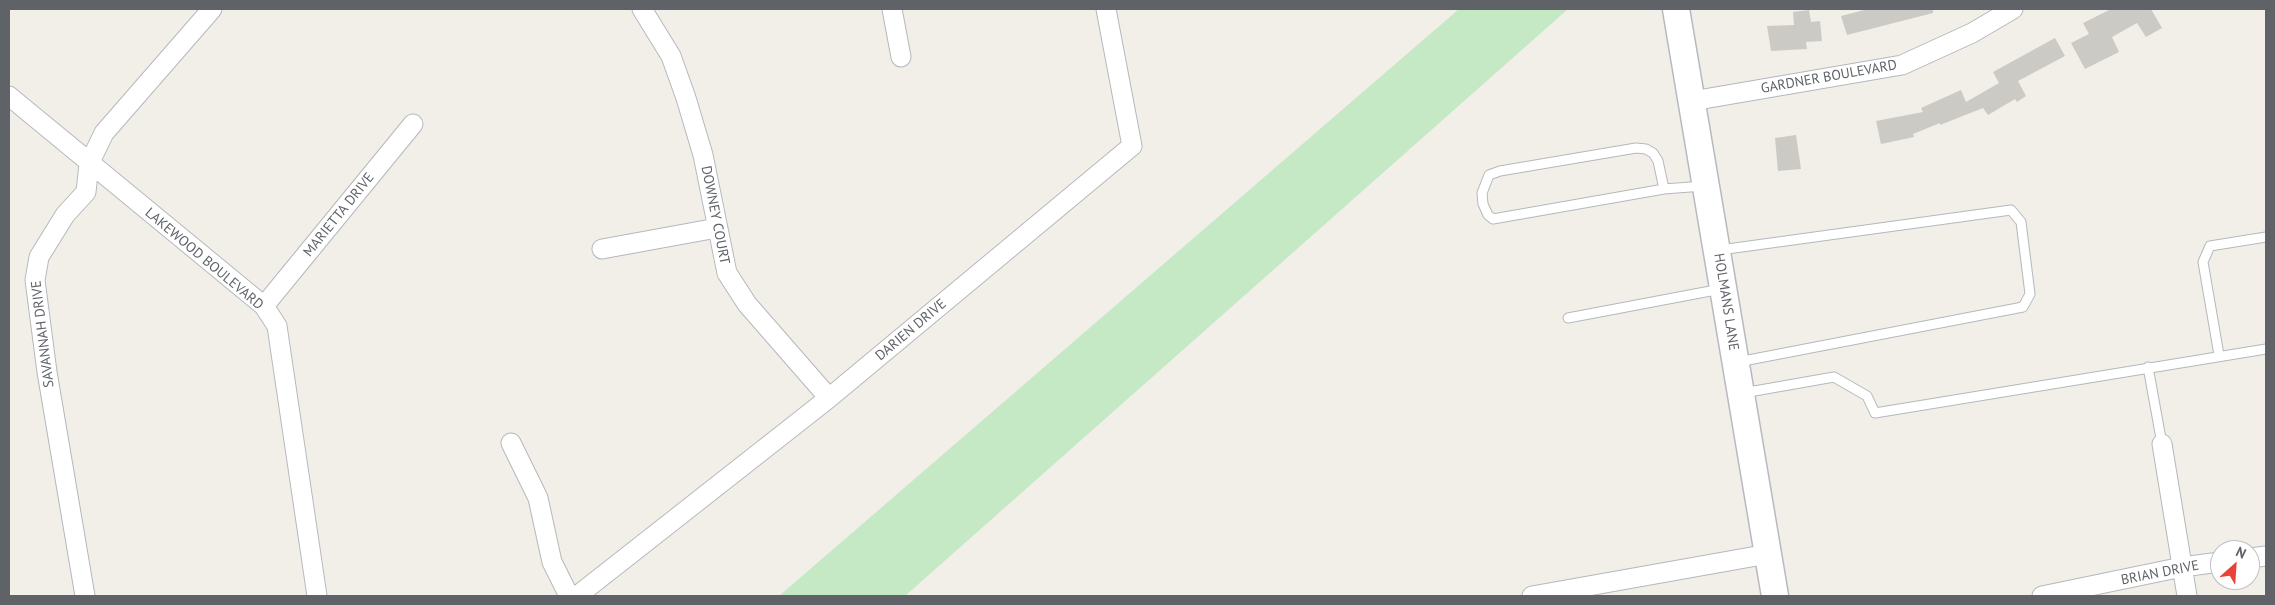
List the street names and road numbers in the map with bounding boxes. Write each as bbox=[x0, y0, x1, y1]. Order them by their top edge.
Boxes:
street label: GARDNER BOULEVARD bbox=[1760, 57, 1898, 97]
street label: DOWNEY COURT bbox=[697, 164, 733, 266]
street label: MARIETTA DRIVE bbox=[300, 170, 378, 260]
street label: LAKEWOOD BOULEVARD bbox=[141, 205, 267, 313]
street label: HOLMANS LANE bbox=[1710, 252, 1742, 352]
street label: SAVANNAH DRIVE bbox=[28, 280, 58, 388]
street label: DARIEN DRIVE bbox=[872, 296, 950, 364]
street label: BRIAN DRIVE bbox=[2120, 557, 2200, 589]

